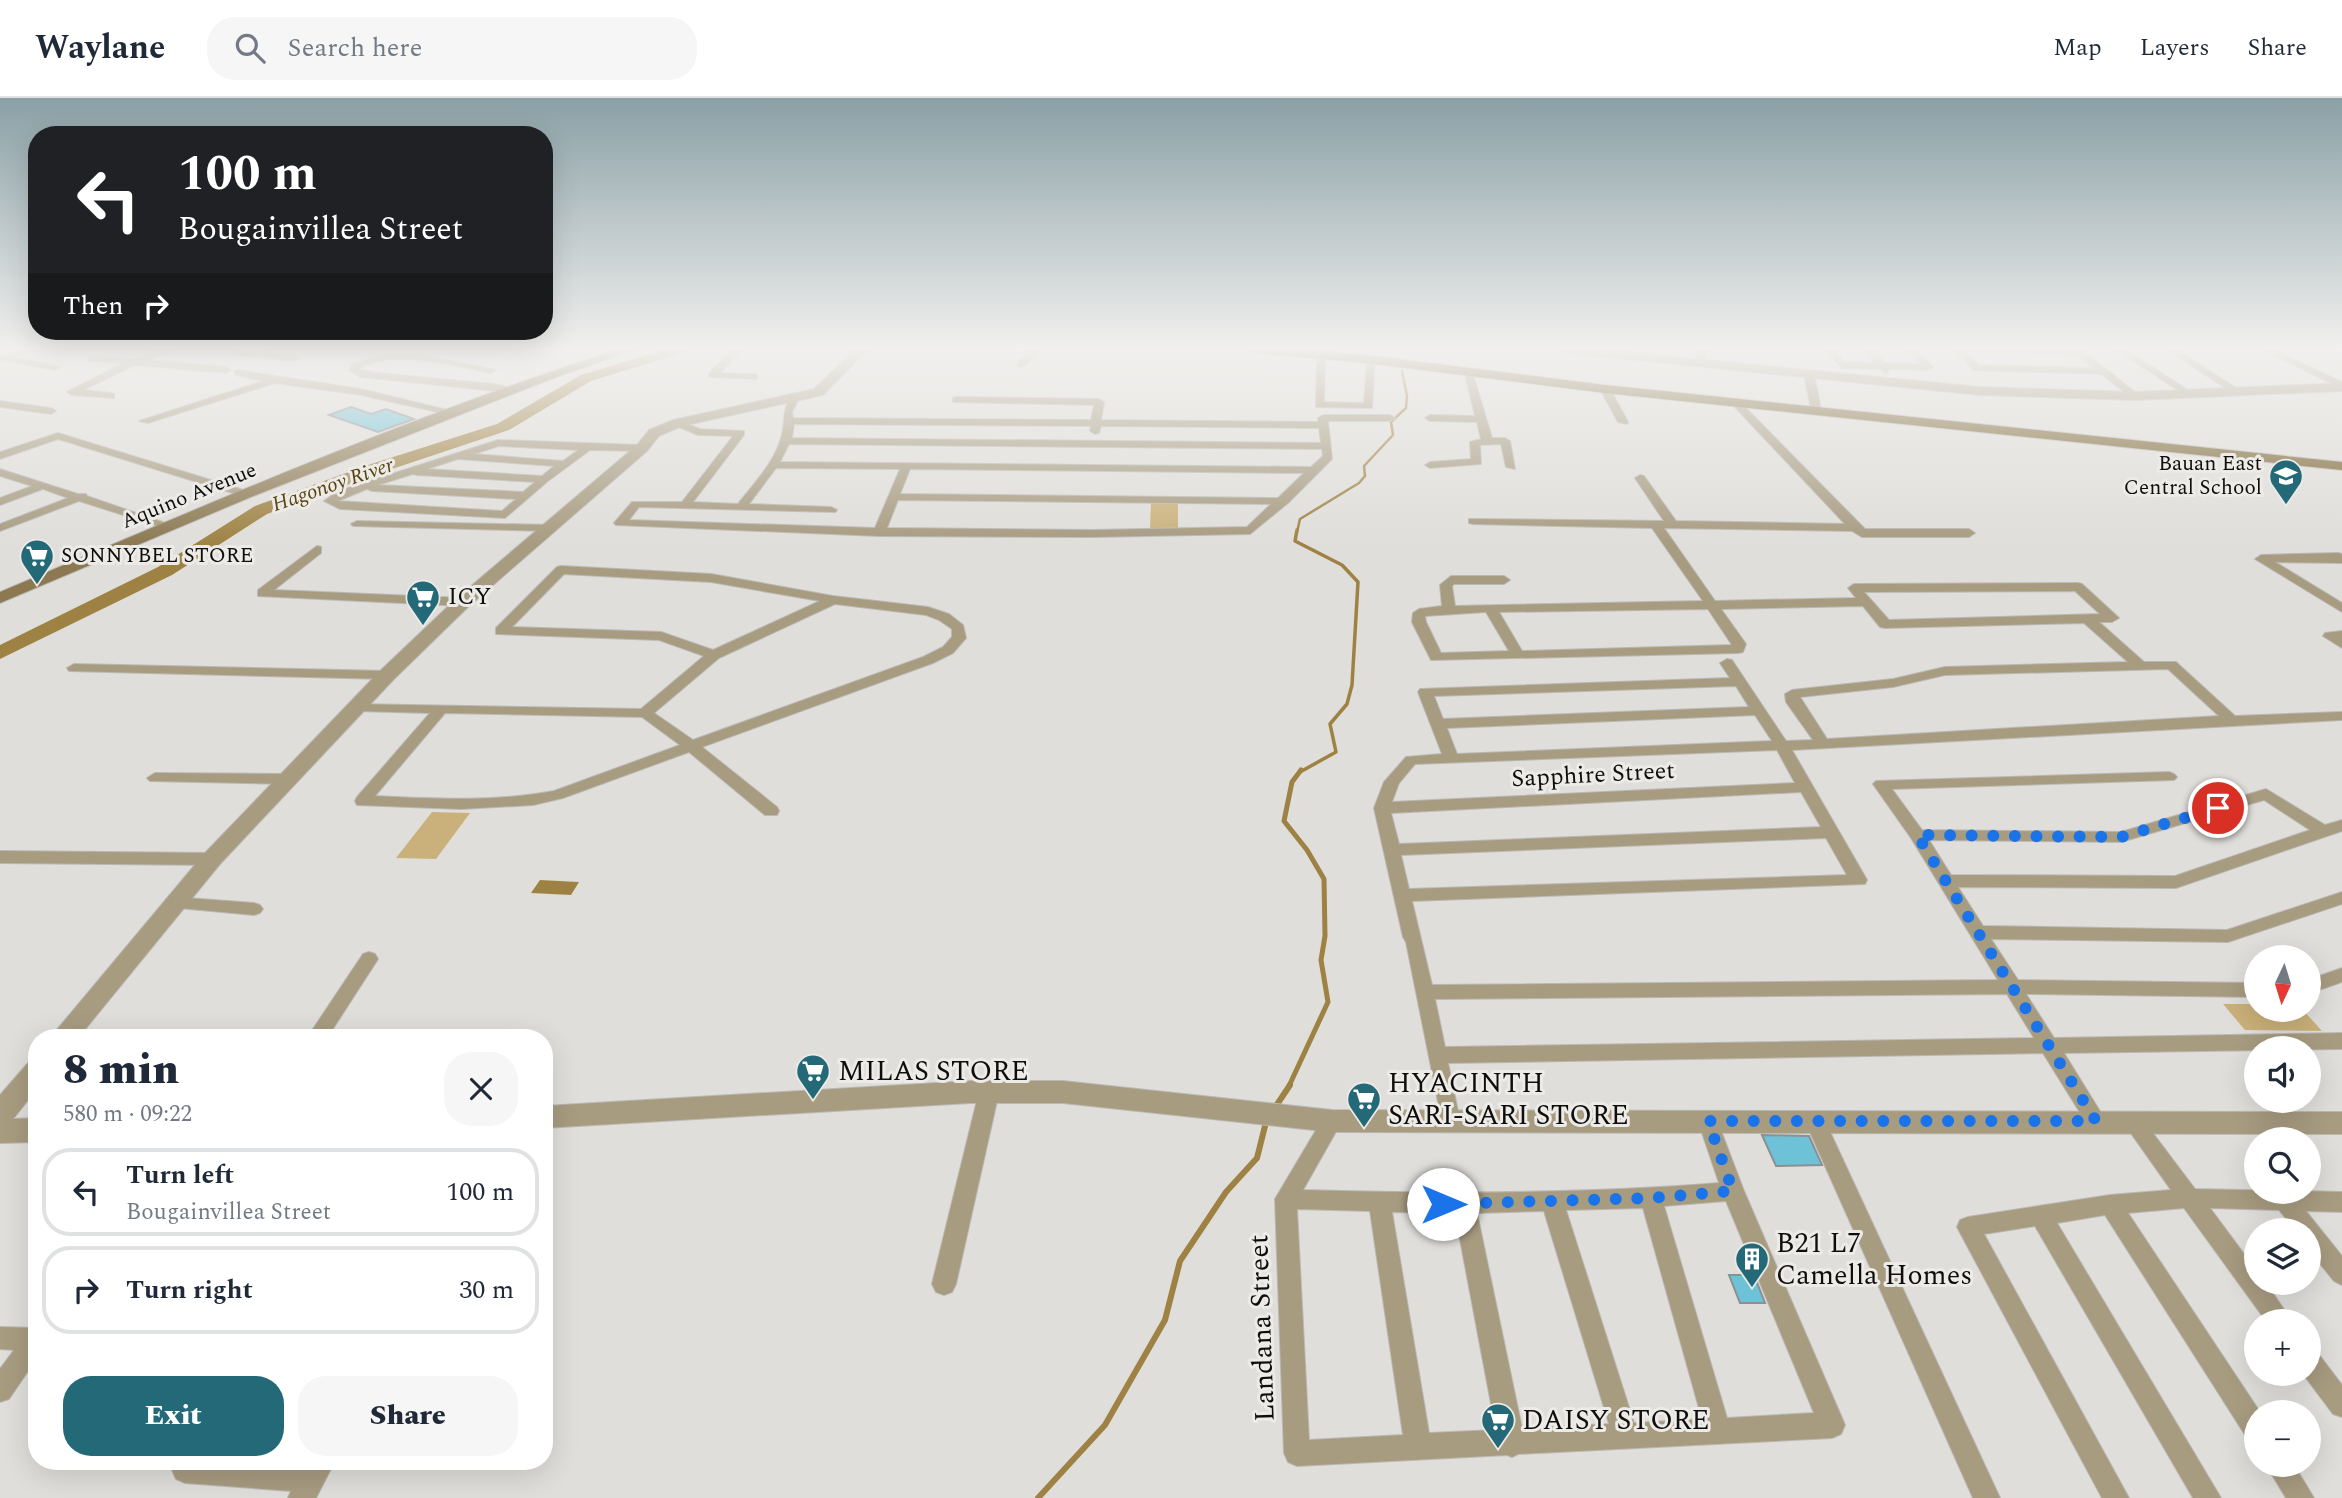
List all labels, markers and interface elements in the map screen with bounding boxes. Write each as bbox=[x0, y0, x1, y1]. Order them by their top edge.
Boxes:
search box bbox=[207, 17, 697, 80]
text: Waylane bbox=[35, 23, 165, 73]
text: Search here bbox=[287, 28, 422, 68]
icon: search bbox=[231, 29, 269, 67]
text: Map bbox=[2053, 30, 2102, 66]
text: Layers bbox=[2140, 30, 2210, 66]
text: Share bbox=[2248, 30, 2307, 66]
text: 100 m bbox=[178, 137, 317, 212]
icon: left bbox=[63, 154, 154, 245]
text: Bougainvillea Street bbox=[178, 205, 463, 254]
text: Then bbox=[63, 286, 123, 326]
icon: right bbox=[137, 287, 175, 325]
place label: Bauan East Central School bbox=[2124, 448, 2262, 504]
water label: Hagonoy River bbox=[268, 449, 399, 521]
street label: Aquino Avenue bbox=[116, 454, 262, 538]
school or university icon: Bauan East Central School bbox=[2267, 457, 2305, 506]
supermarket icon: SONNYBEL STORE bbox=[18, 537, 56, 586]
place label: SONNYBEL STORE bbox=[61, 540, 253, 572]
supermarket icon: ICY bbox=[404, 578, 442, 627]
place label: ICY bbox=[448, 579, 492, 615]
street label: Sapphire Street bbox=[1510, 753, 1676, 797]
pin bbox=[2188, 778, 2248, 838]
icon: arrive bbox=[2199, 789, 2237, 827]
north arrow bbox=[2244, 945, 2320, 1022]
map controls bbox=[2244, 945, 2321, 1477]
button: sound bbox=[2244, 1036, 2321, 1113]
text: 8 min bbox=[63, 1039, 179, 1102]
place label: MILAS STORE bbox=[838, 1050, 1029, 1093]
button: close bbox=[444, 1052, 518, 1126]
supermarket icon: MILAS STORE bbox=[794, 1052, 832, 1101]
place label: HYACINTH SARI-SARI STORE bbox=[1388, 1062, 1629, 1137]
supermarket icon: HYACINTH SARI-SARI STORE bbox=[1345, 1080, 1383, 1129]
text: 580 m · 09:22 bbox=[63, 1097, 192, 1132]
button: search bbox=[2244, 1127, 2321, 1204]
text: Turn left bbox=[126, 1155, 234, 1195]
position arrow bbox=[1406, 1167, 1480, 1241]
text: 100 m bbox=[446, 1172, 514, 1212]
icon: left bbox=[67, 1173, 105, 1211]
text: Bougainvillea Street bbox=[126, 1195, 331, 1230]
button: layers bbox=[2244, 1218, 2321, 1295]
place label: B21 L7 Camella Homes bbox=[1776, 1222, 1972, 1297]
street label: Landana Street bbox=[1237, 1234, 1287, 1422]
building icon: B21 L7 Camella Homes bbox=[1733, 1240, 1771, 1289]
text: Turn right bbox=[126, 1270, 253, 1310]
text: 30 m bbox=[459, 1270, 514, 1310]
icon: right bbox=[67, 1271, 105, 1309]
button: + bbox=[2244, 1309, 2321, 1386]
button: Exit bbox=[63, 1376, 284, 1456]
button: Share bbox=[298, 1376, 518, 1456]
place label: DAISY STORE bbox=[1522, 1399, 1710, 1442]
button: − bbox=[2244, 1400, 2321, 1477]
supermarket icon: DAISY STORE bbox=[1479, 1401, 1517, 1450]

